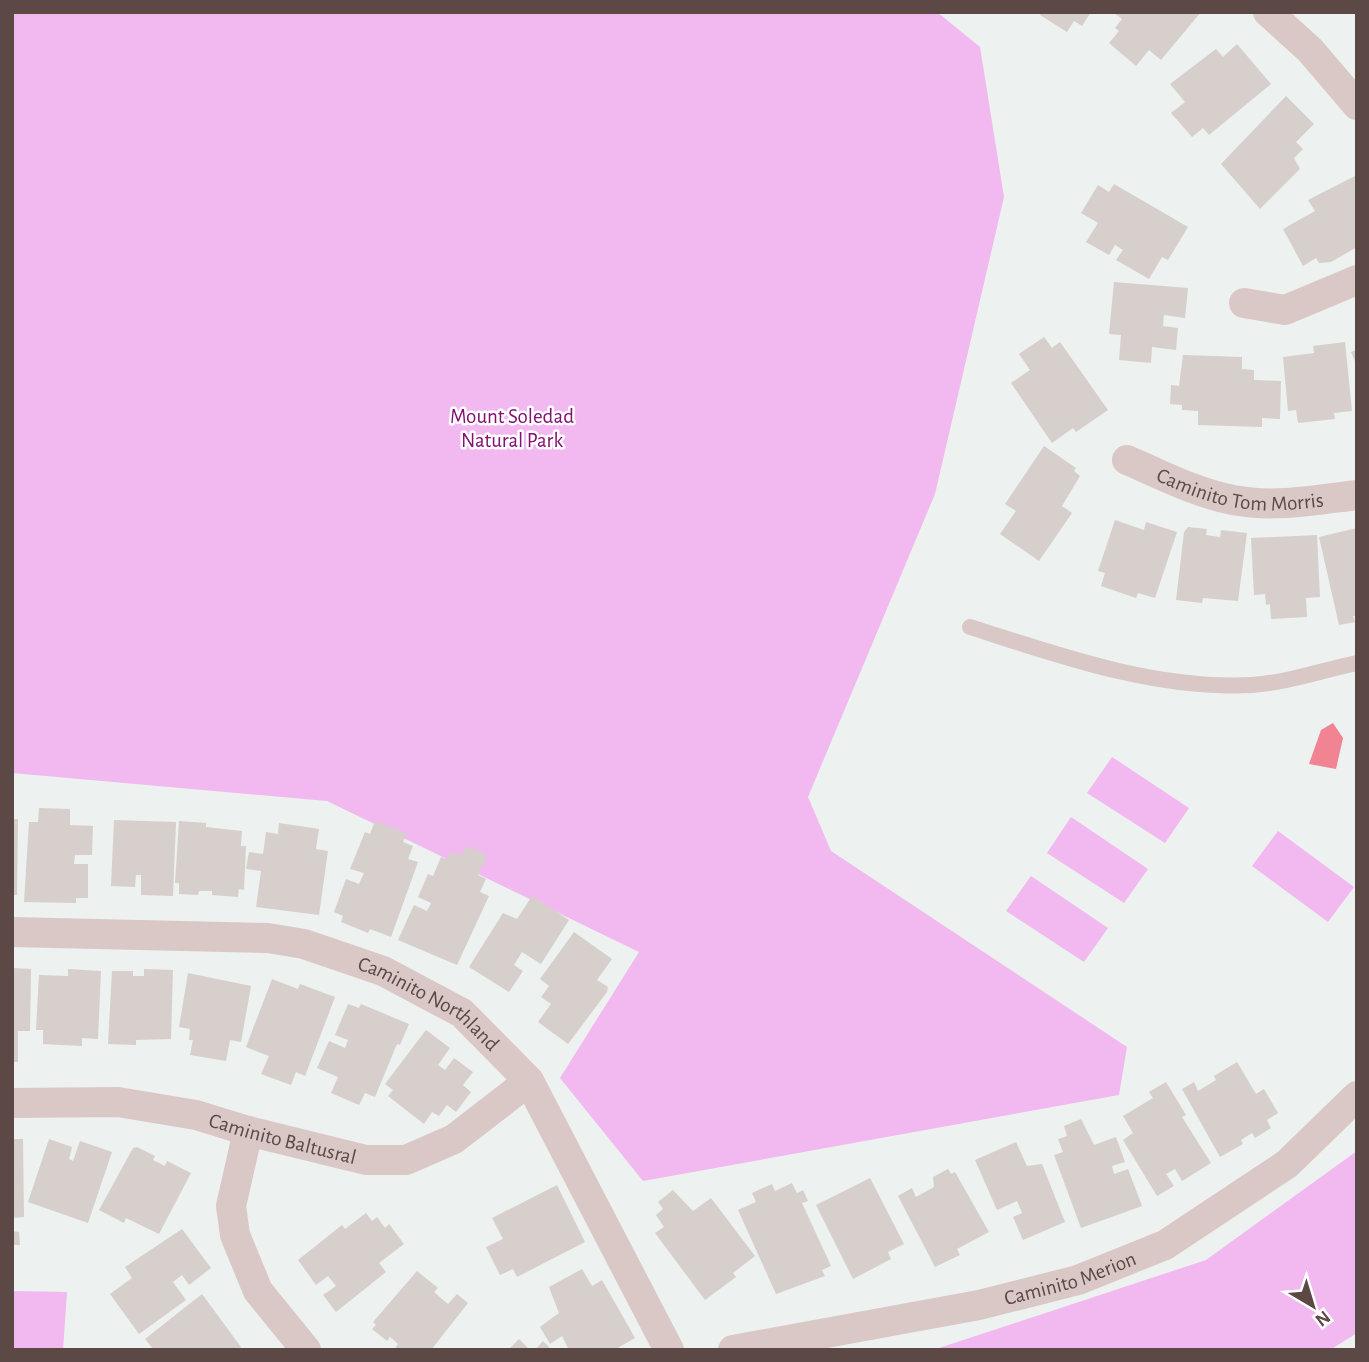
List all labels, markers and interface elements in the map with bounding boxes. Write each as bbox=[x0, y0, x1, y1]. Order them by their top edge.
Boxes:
park label: Mount Soledad Natural Park bbox=[450, 406, 574, 451]
street label: Caminito Tom Morris bbox=[1154, 464, 1325, 514]
street label: Caminito Northland bbox=[355, 953, 503, 1055]
street label: Caminito Baltusral bbox=[207, 1109, 358, 1168]
street label: Caminito Merion bbox=[1002, 1247, 1139, 1309]
north arrow bbox=[1278, 1271, 1348, 1341]
text: N bbox=[1311, 1307, 1334, 1330]

